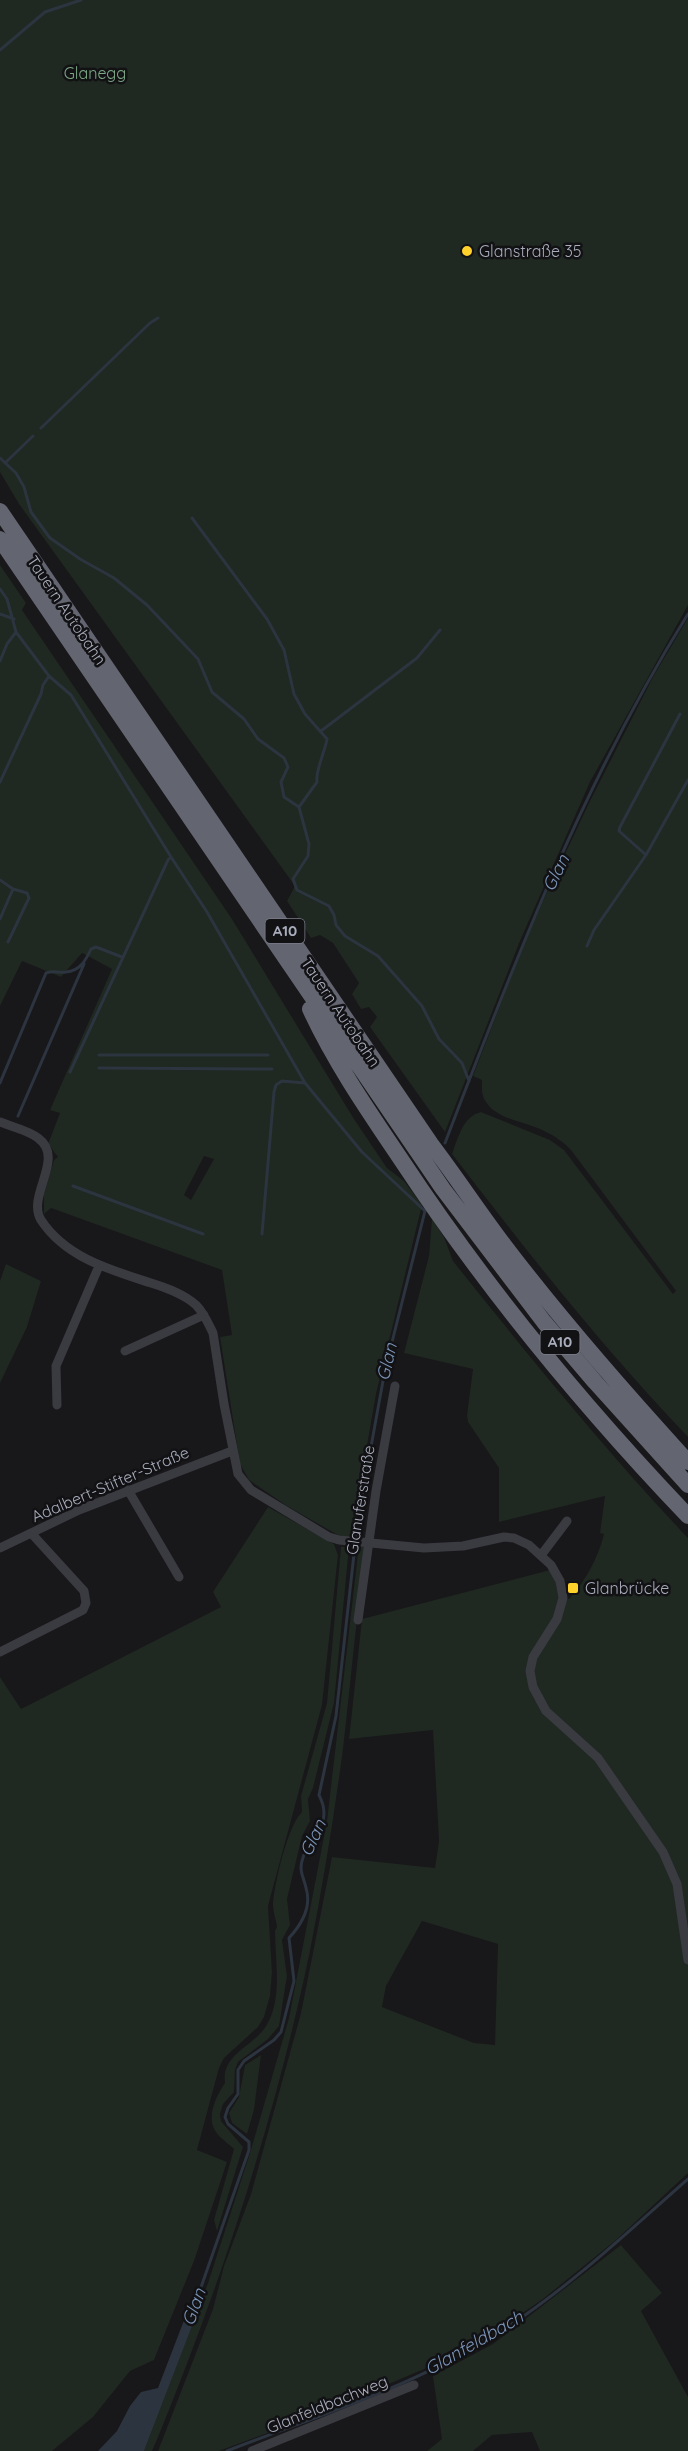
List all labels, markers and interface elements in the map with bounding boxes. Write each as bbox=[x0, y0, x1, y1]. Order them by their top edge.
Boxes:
park label: Glanegg bbox=[64, 63, 126, 83]
place label: Glanstraße 35 bbox=[479, 241, 582, 261]
marker: Glanstraße 35 bbox=[460, 244, 474, 258]
street label: Tauern Autobahn bbox=[23, 552, 111, 668]
water label: Glan bbox=[537, 850, 574, 895]
road number: A10 bbox=[266, 919, 304, 943]
street label: Tauern Autobahn bbox=[297, 954, 385, 1070]
road number: A10 bbox=[540, 1330, 580, 1354]
water label: Glan bbox=[371, 1340, 402, 1383]
street label: Adalbert-Stifter-Straße bbox=[28, 1442, 192, 1526]
street label: Glanuferstraße bbox=[341, 1444, 379, 1556]
place label: Glanbrücke bbox=[585, 1578, 669, 1598]
marker: Glanbrücke bbox=[566, 1581, 580, 1595]
water label: Glan bbox=[294, 1815, 331, 1860]
water label: Glan bbox=[176, 2285, 211, 2329]
water label: Glanfeldbach bbox=[420, 2305, 528, 2380]
street label: Glanfeldbachweg bbox=[263, 2371, 391, 2437]

